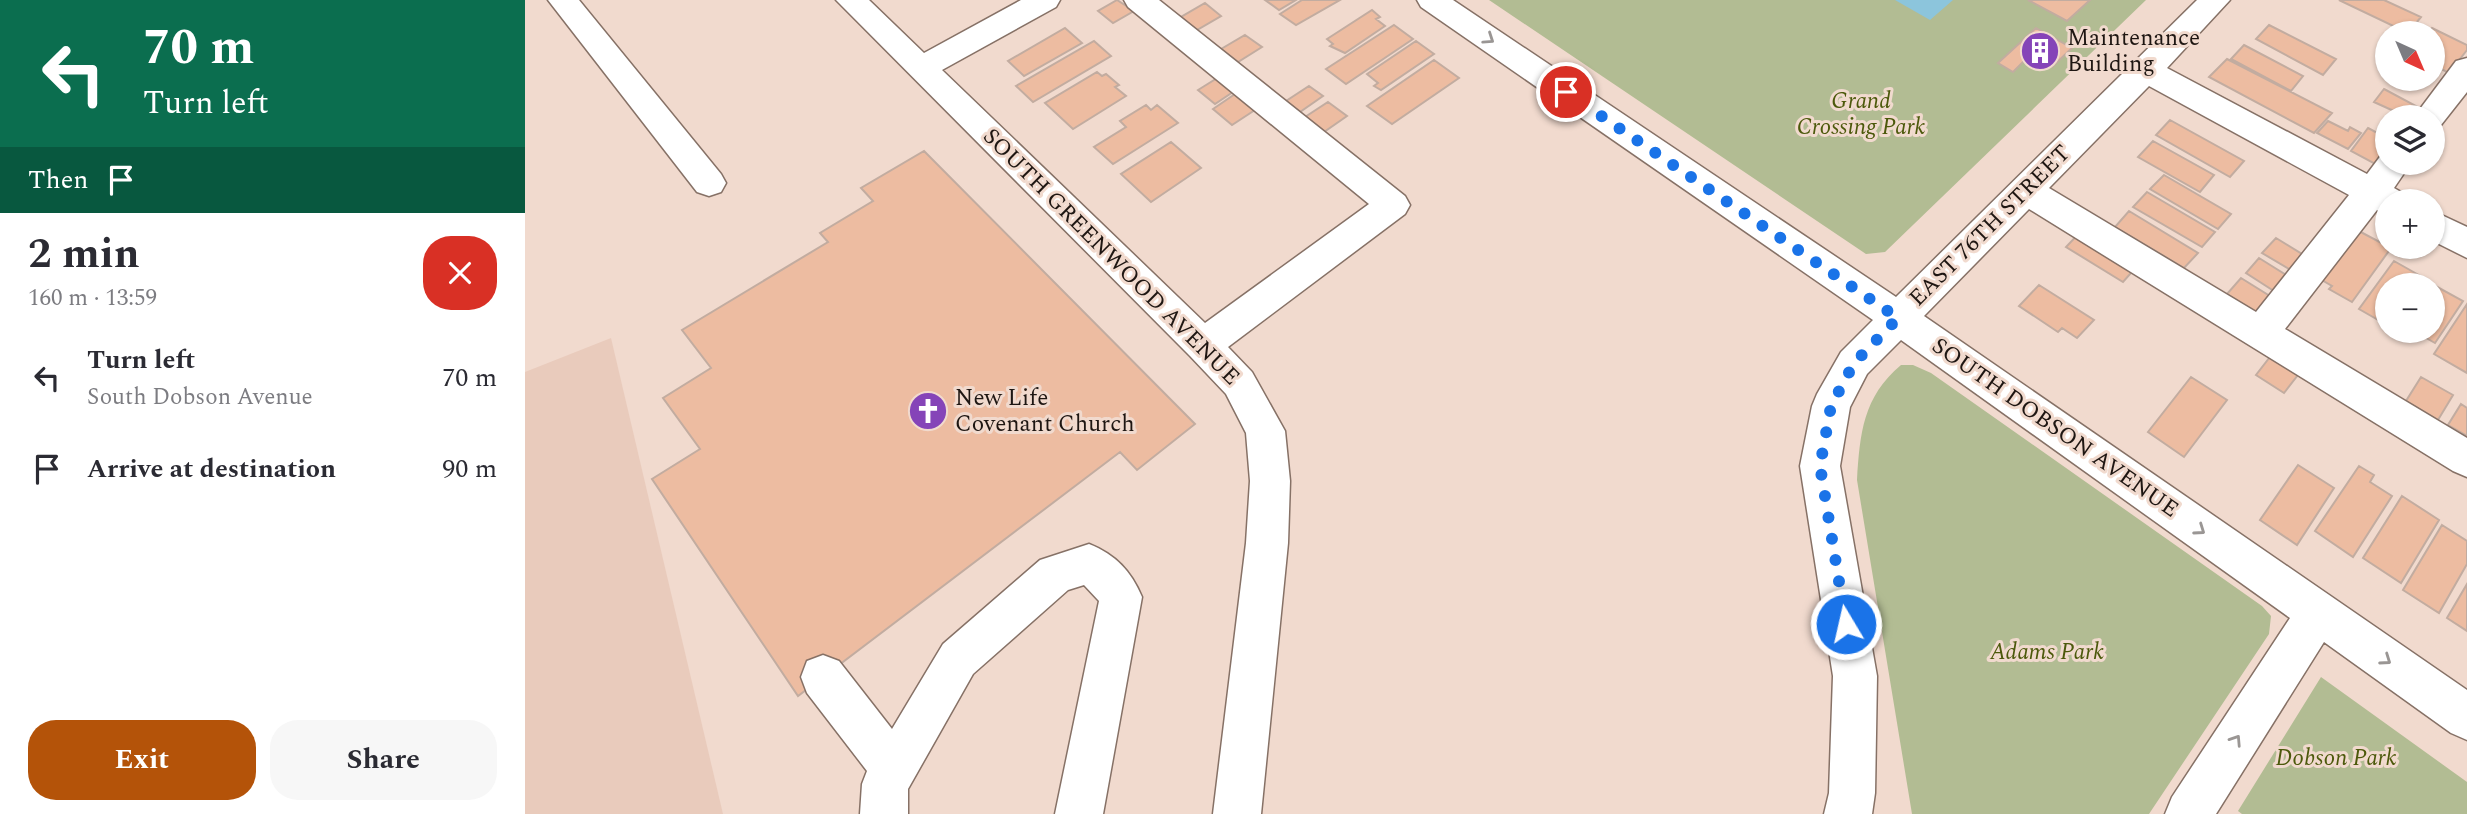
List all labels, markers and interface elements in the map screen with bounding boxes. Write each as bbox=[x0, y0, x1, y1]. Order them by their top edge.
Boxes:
text: 70 m bbox=[143, 11, 254, 86]
place label: Maintenance Building bbox=[2067, 21, 2200, 82]
north arrow bbox=[2375, 21, 2445, 91]
map controls bbox=[2375, 21, 2445, 343]
icon: left bbox=[28, 28, 119, 119]
one-way arrow bbox=[1481, 30, 1494, 43]
building icon: Maintenance Building bbox=[2019, 30, 2061, 72]
pin bbox=[1536, 62, 1596, 122]
icon: arrive bbox=[1547, 73, 1585, 111]
text: Turn left bbox=[143, 79, 269, 128]
park label: Grand Crossing Park bbox=[1797, 84, 1926, 145]
button: layers bbox=[2375, 105, 2445, 175]
street label: SOUTH GREENWOOD AVENUE bbox=[974, 120, 1248, 394]
street label: EAST 76TH STREET bbox=[1901, 137, 2079, 315]
text: Then bbox=[28, 160, 88, 200]
icon: arrive bbox=[102, 161, 140, 199]
button: + bbox=[2375, 189, 2445, 259]
text: 2 min bbox=[28, 223, 140, 286]
button: close bbox=[423, 236, 497, 310]
button: − bbox=[2375, 273, 2445, 343]
text: 160 m · 13:59 bbox=[28, 281, 157, 316]
street label: SOUTH DOBSON AVENUE bbox=[1924, 329, 2186, 527]
text: Turn left bbox=[87, 340, 195, 380]
text: 70 m bbox=[442, 358, 497, 398]
icon: left bbox=[28, 359, 66, 397]
text: South Dobson Avenue bbox=[87, 380, 313, 415]
place label: New Life Covenant Church bbox=[955, 381, 1135, 442]
church icon: New Life Covenant Church bbox=[907, 390, 949, 432]
text: Arrive at destination bbox=[87, 449, 336, 489]
text: 90 m bbox=[442, 449, 497, 489]
icon: arrive bbox=[28, 450, 66, 488]
one-way arrow bbox=[2192, 522, 2205, 534]
position arrow bbox=[1809, 587, 1883, 661]
park label: Adams Park bbox=[1989, 635, 2104, 670]
one-way arrow bbox=[2378, 652, 2391, 664]
button: Exit bbox=[28, 720, 256, 800]
button: Share bbox=[270, 720, 497, 800]
one-way arrow bbox=[2228, 735, 2241, 748]
park label: Dobson Park bbox=[2275, 741, 2397, 776]

